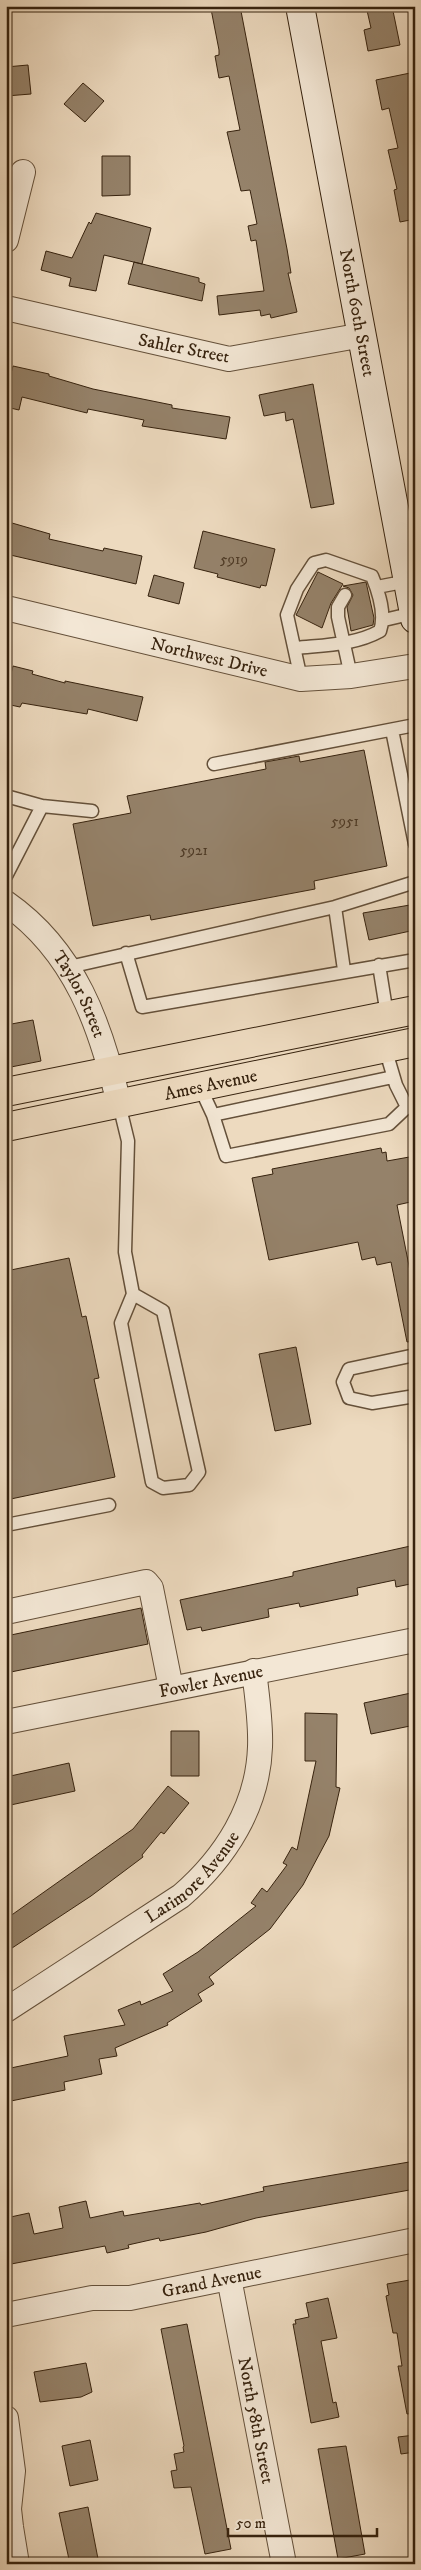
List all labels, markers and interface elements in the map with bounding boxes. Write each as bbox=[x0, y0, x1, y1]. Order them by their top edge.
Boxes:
street label: North 60th Street bbox=[334, 247, 379, 379]
street label: Sahler Street bbox=[136, 329, 232, 369]
house number: 5919 bbox=[220, 550, 248, 569]
street label: Northwest Drive bbox=[148, 633, 270, 683]
house number: 5951 bbox=[331, 812, 359, 831]
house number: 5921 bbox=[180, 841, 208, 860]
street label: Taylor Street bbox=[47, 947, 110, 1041]
street label: Ames Avenue bbox=[162, 1065, 259, 1106]
street label: Fowler Avenue bbox=[157, 1661, 265, 1703]
street label: Larimore Avenue bbox=[141, 1828, 245, 1928]
street label: Grand Avenue bbox=[160, 2261, 264, 2303]
street label: North 58th Street bbox=[232, 2355, 278, 2486]
scale bar bbox=[228, 2505, 377, 2537]
text: 50 m bbox=[236, 2514, 266, 2533]

